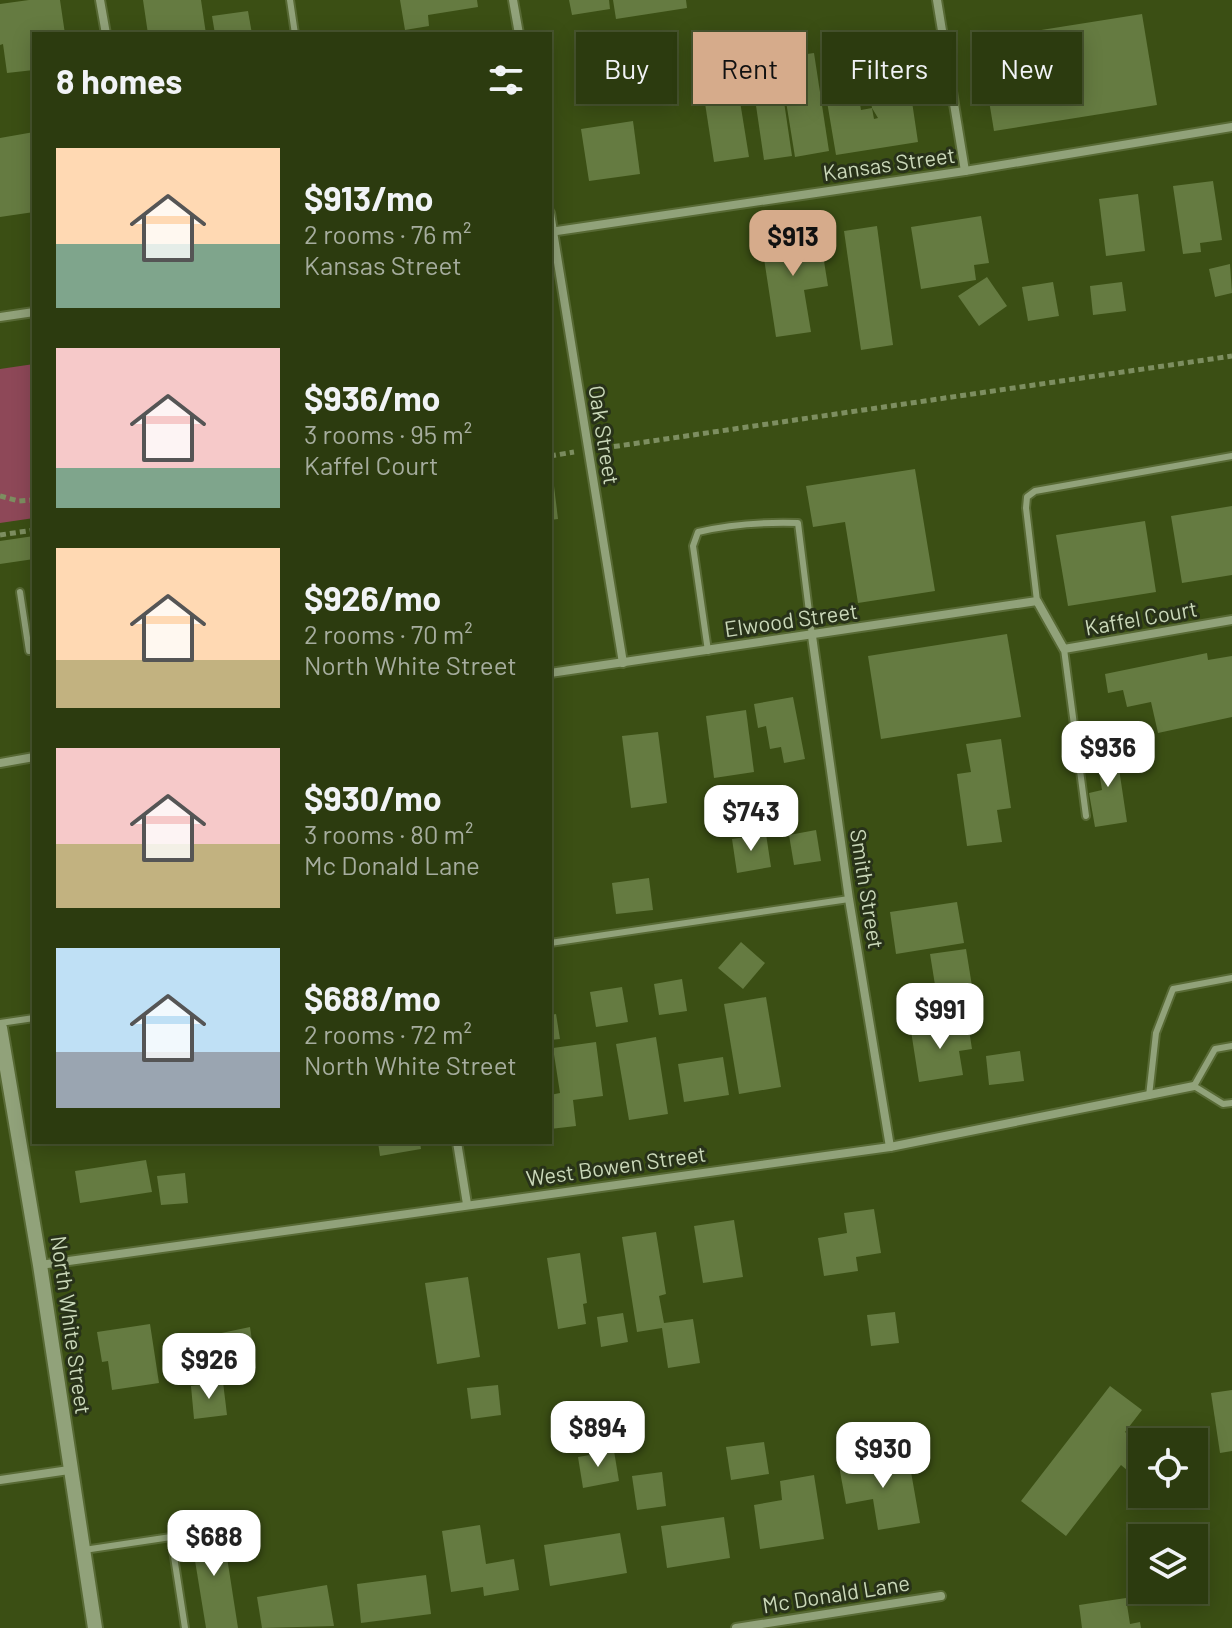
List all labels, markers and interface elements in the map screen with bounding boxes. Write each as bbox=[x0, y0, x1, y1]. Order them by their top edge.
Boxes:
chip: Buy bbox=[576, 32, 677, 104]
chip: Rent bbox=[693, 32, 806, 104]
chip: Filters bbox=[822, 32, 956, 104]
chip: New bbox=[972, 32, 1082, 104]
icon: filters bbox=[484, 58, 528, 102]
text: 8 homes bbox=[56, 60, 182, 101]
street label: Kansas Street bbox=[821, 141, 957, 185]
text: $913/mo bbox=[304, 177, 434, 218]
icon: home bbox=[120, 180, 216, 276]
pin: $913 bbox=[746, 210, 840, 278]
text: 2 rooms · 76 m² bbox=[304, 218, 472, 249]
text: $913 bbox=[767, 220, 819, 251]
text: Kansas Street bbox=[304, 249, 462, 280]
text: $936/mo bbox=[304, 377, 440, 418]
icon: home bbox=[120, 380, 216, 476]
street label: Oak Street bbox=[584, 383, 626, 486]
text: 3 rooms · 95 m² bbox=[304, 418, 472, 449]
text: Kaffel Court bbox=[304, 449, 439, 480]
text: $926/mo bbox=[304, 577, 441, 618]
icon: home bbox=[120, 580, 216, 676]
street label: Kaffel Court bbox=[1083, 594, 1199, 640]
street label: Elwood Street bbox=[723, 597, 859, 641]
text: 2 rooms · 70 m² bbox=[304, 618, 473, 649]
text: North White Street bbox=[304, 649, 517, 680]
pin: $936 bbox=[1061, 721, 1155, 789]
text: $936 bbox=[1080, 731, 1136, 762]
text: $930/mo bbox=[304, 777, 442, 818]
icon: home bbox=[120, 780, 216, 876]
pin: $743 bbox=[704, 785, 798, 853]
text: $743 bbox=[722, 795, 780, 826]
text: 3 rooms · 80 m² bbox=[304, 818, 474, 849]
street label: Smith Street bbox=[846, 827, 890, 951]
text: Mc Donald Lane bbox=[304, 849, 480, 880]
text: $688/mo bbox=[304, 977, 441, 1018]
icon: home bbox=[120, 980, 216, 1076]
pin: $991 bbox=[893, 983, 987, 1051]
text: $991 bbox=[914, 993, 966, 1024]
text: 2 rooms · 72 m² bbox=[304, 1018, 472, 1049]
text: North White Street bbox=[304, 1049, 517, 1080]
street label: West Bowen Street bbox=[524, 1139, 708, 1191]
street label: North White Street bbox=[47, 1234, 97, 1416]
pin: $926 bbox=[162, 1333, 256, 1401]
text: $926 bbox=[180, 1343, 238, 1374]
pin: $894 bbox=[551, 1401, 645, 1469]
text: $894 bbox=[569, 1411, 627, 1442]
pin: $930 bbox=[836, 1422, 930, 1490]
map controls bbox=[1128, 1428, 1208, 1604]
button: locate bbox=[1128, 1428, 1208, 1508]
text: $930 bbox=[854, 1432, 912, 1463]
pin: $688 bbox=[167, 1510, 261, 1578]
text: $688 bbox=[186, 1520, 242, 1551]
button: layers bbox=[1128, 1524, 1208, 1604]
street label: Mc Donald Lane bbox=[760, 1569, 911, 1617]

